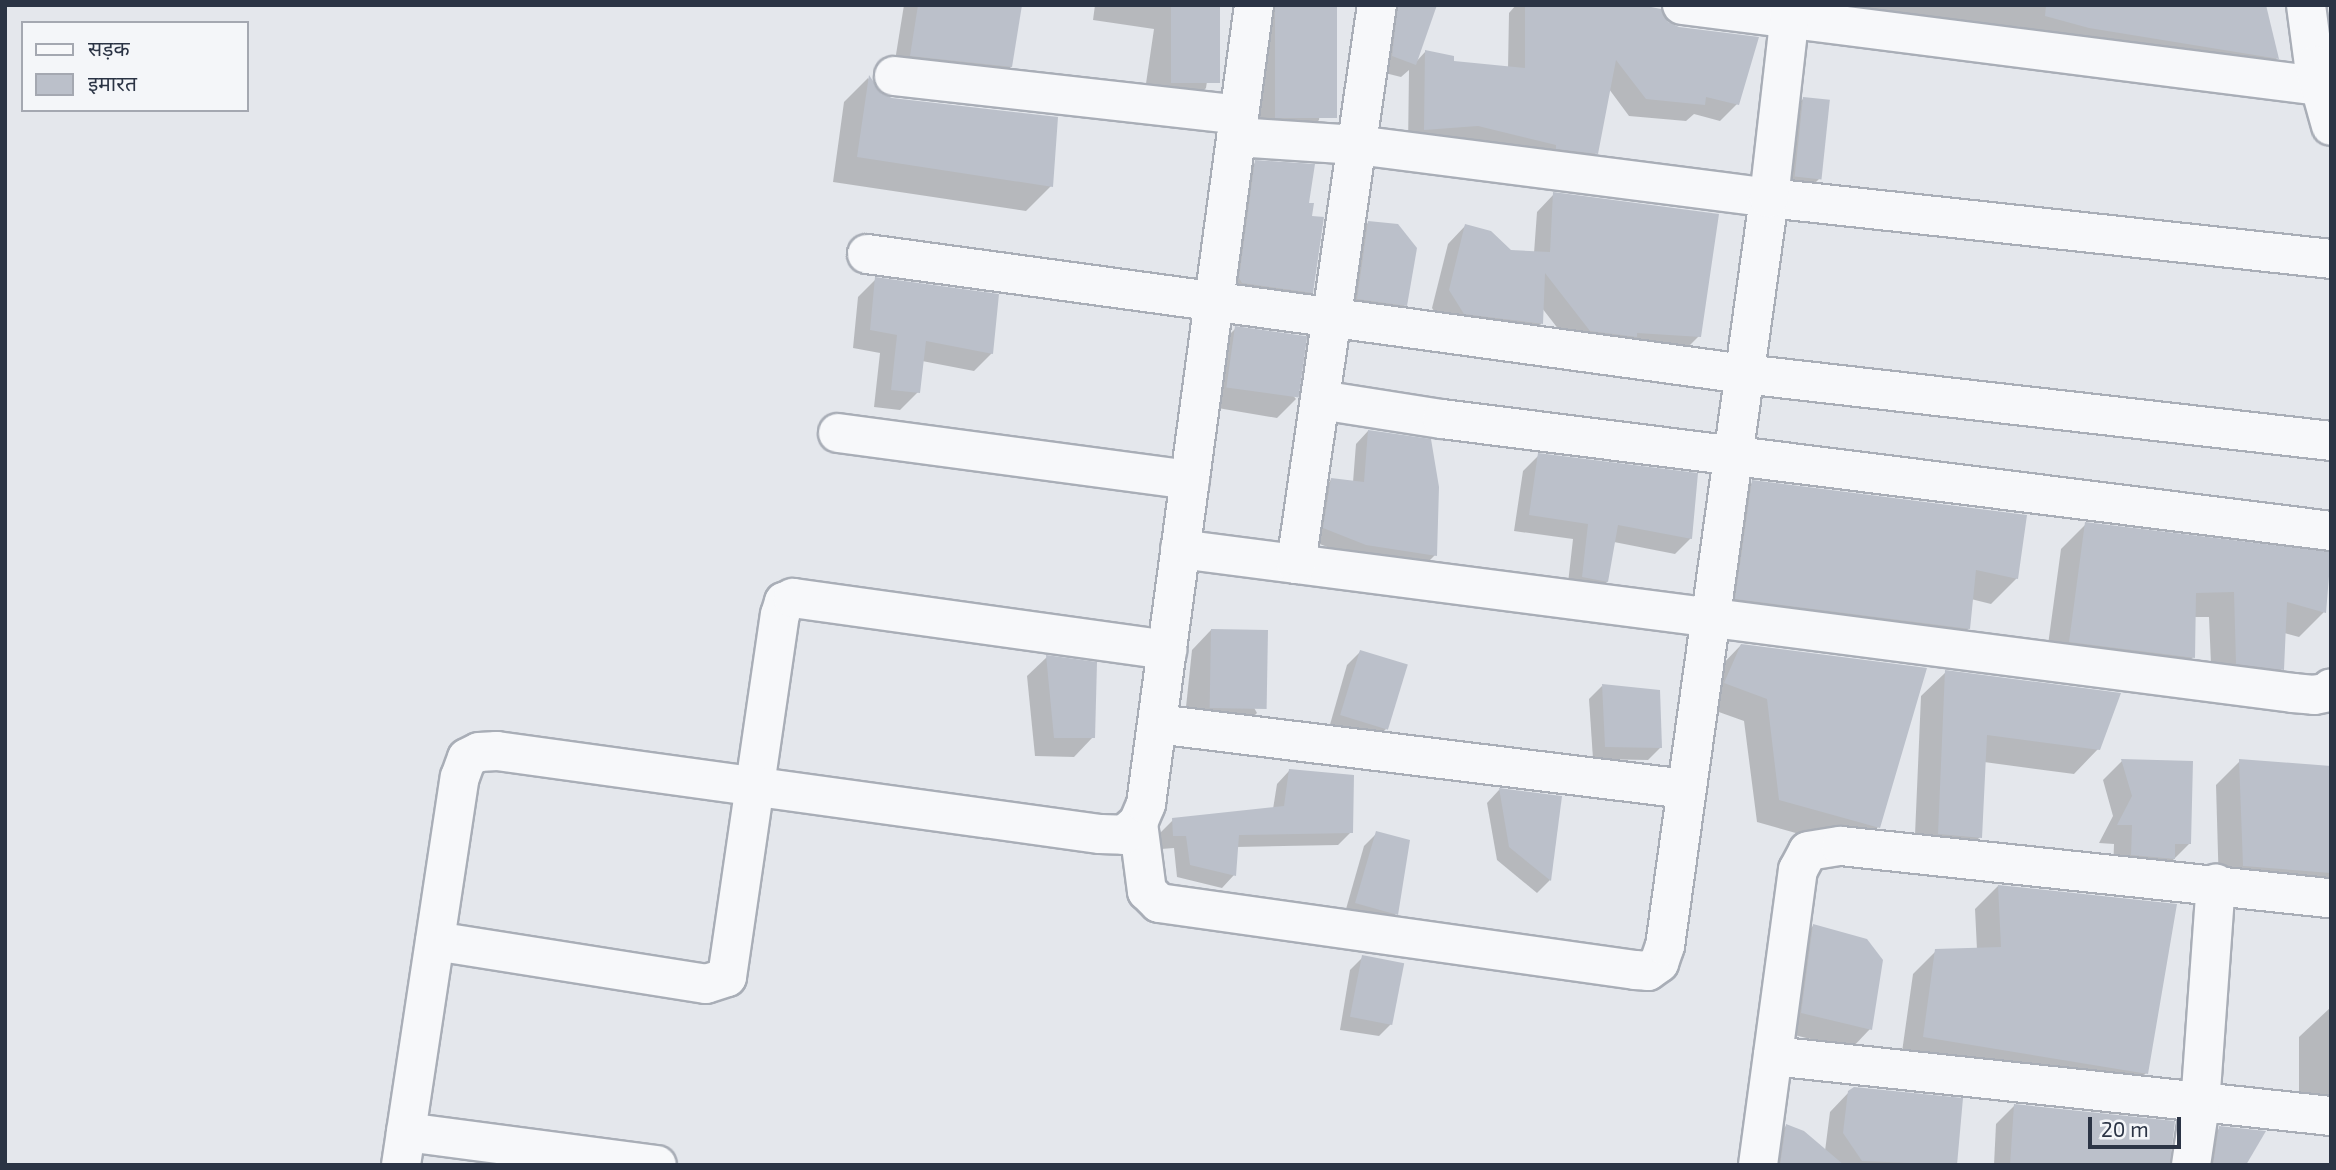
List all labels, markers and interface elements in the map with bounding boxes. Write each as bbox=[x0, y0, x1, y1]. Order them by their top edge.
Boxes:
legend bbox=[21, 21, 248, 112]
text: सड़क bbox=[88, 35, 130, 60]
text: इमारत bbox=[88, 70, 137, 95]
scale bar bbox=[2091, 1104, 2184, 1148]
text: 20 m bbox=[2101, 1116, 2149, 1141]

